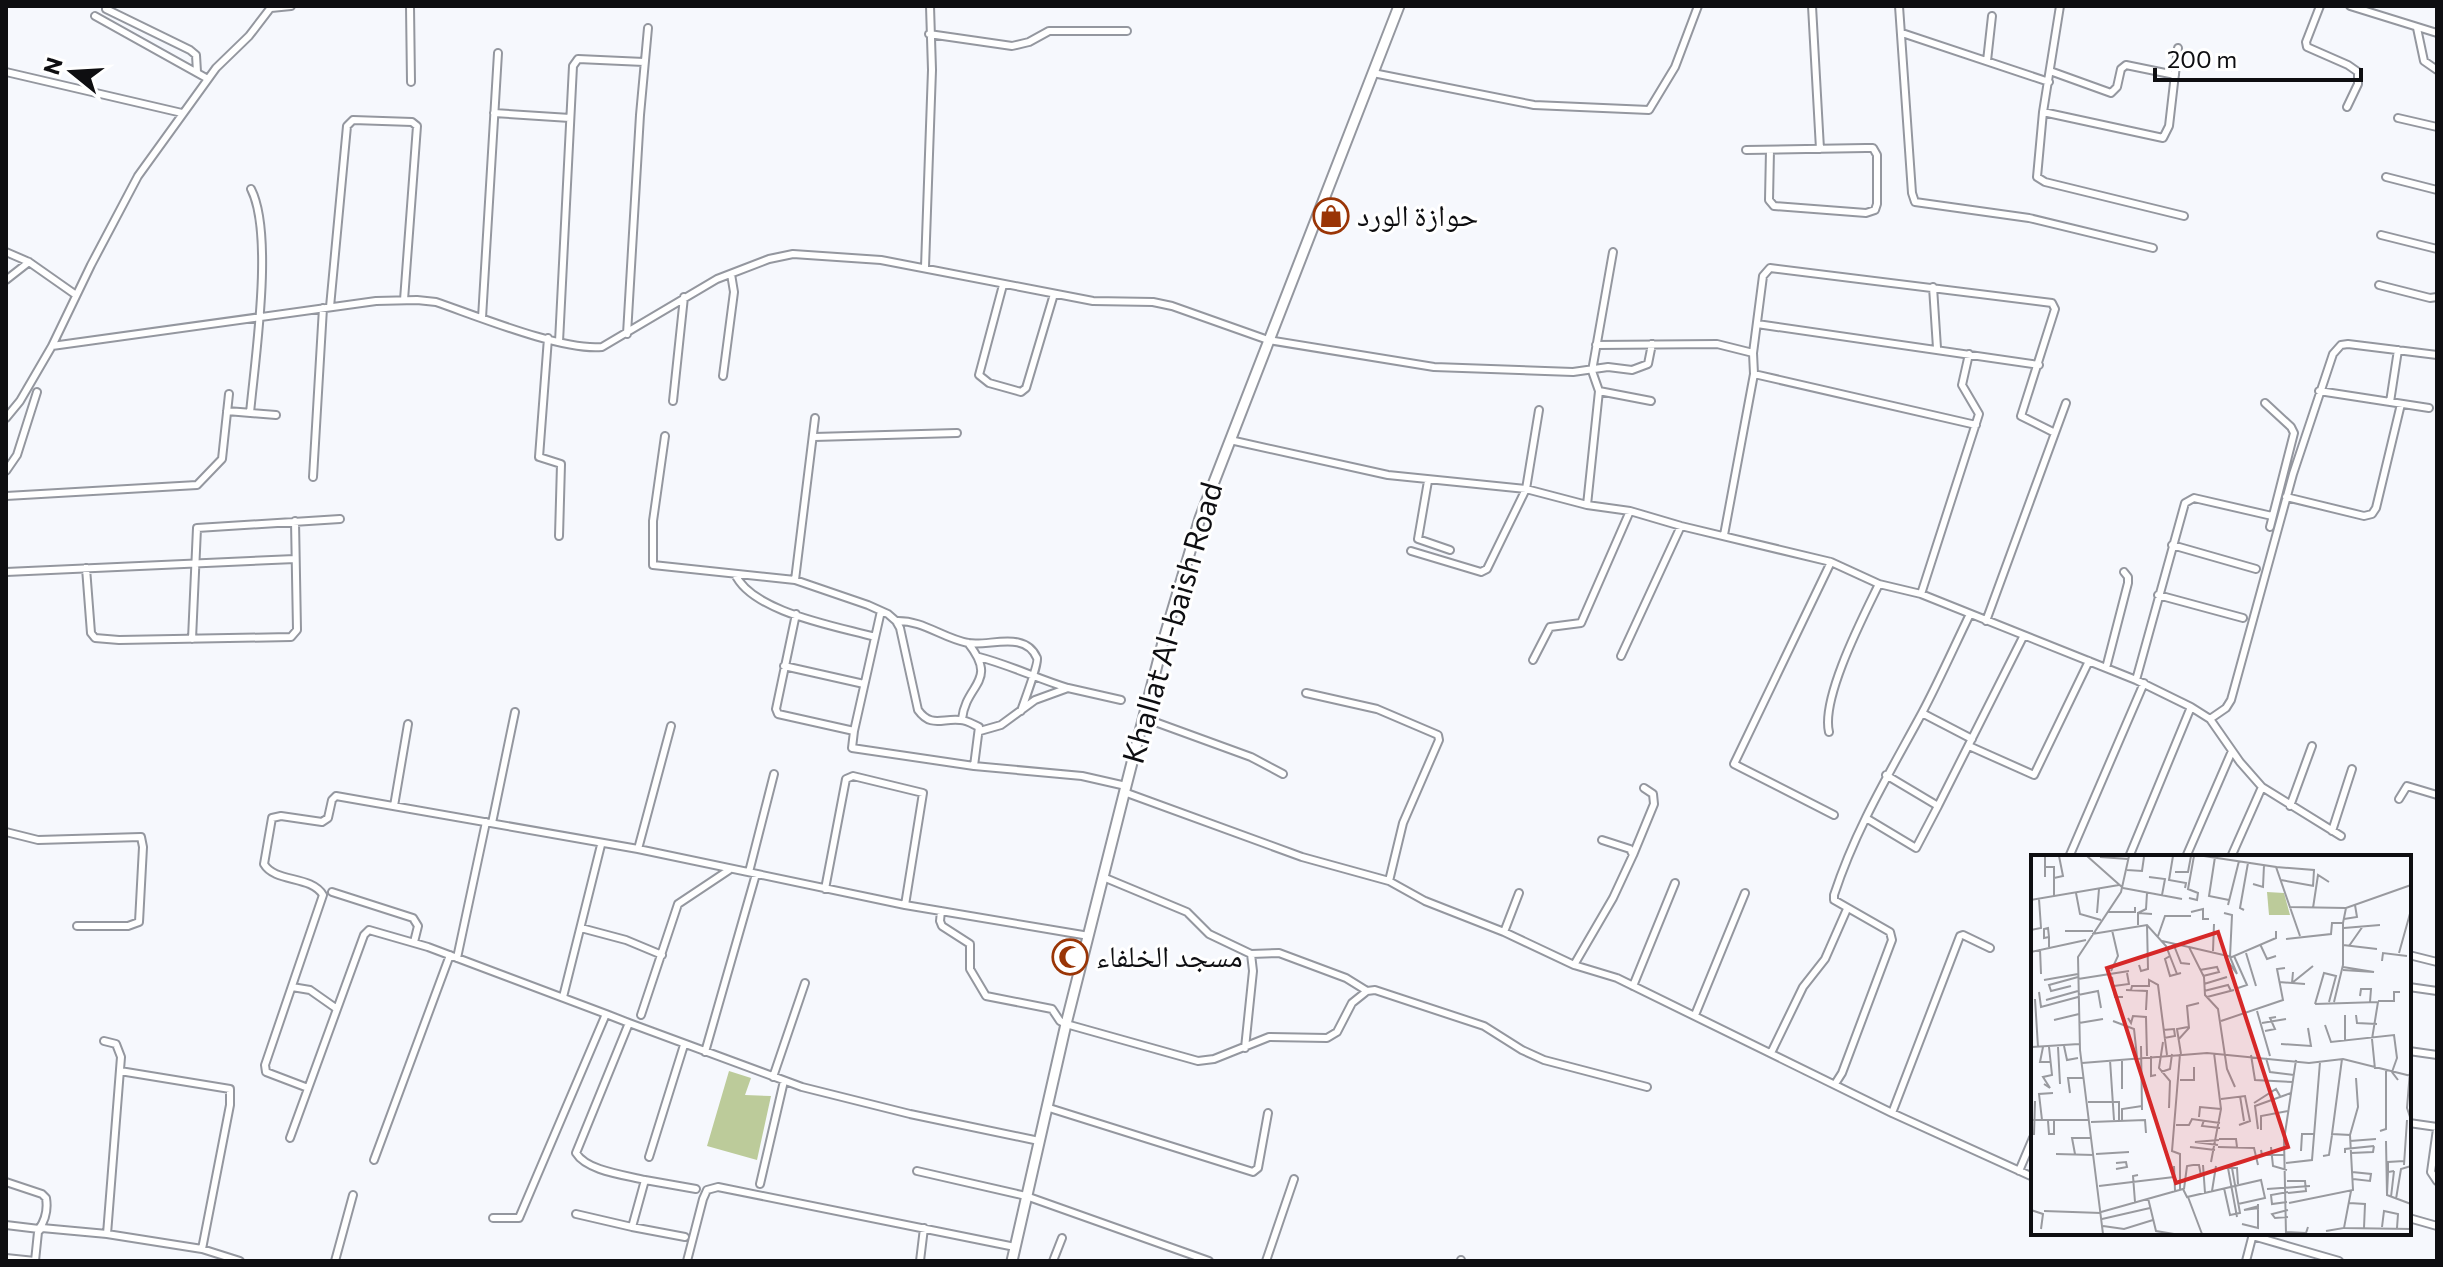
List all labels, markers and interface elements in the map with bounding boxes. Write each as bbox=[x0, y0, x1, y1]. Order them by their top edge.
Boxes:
north arrow bbox=[32, 32, 112, 112]
scale bar bbox=[2155, 32, 2361, 82]
text: 200 m bbox=[2167, 44, 2237, 73]
text: N bbox=[37, 54, 68, 78]
place label: حوازة الورد bbox=[1357, 195, 1478, 232]
shop icon: حوازة الورد bbox=[1312, 197, 1350, 235]
street label: Khallat Al-baish Road bbox=[1113, 477, 1228, 767]
inset map bbox=[2031, 855, 2411, 1235]
place label: مسجد الخلفاء bbox=[1096, 936, 1243, 973]
mosque icon: مسجد الخلفاء bbox=[1051, 938, 1089, 976]

